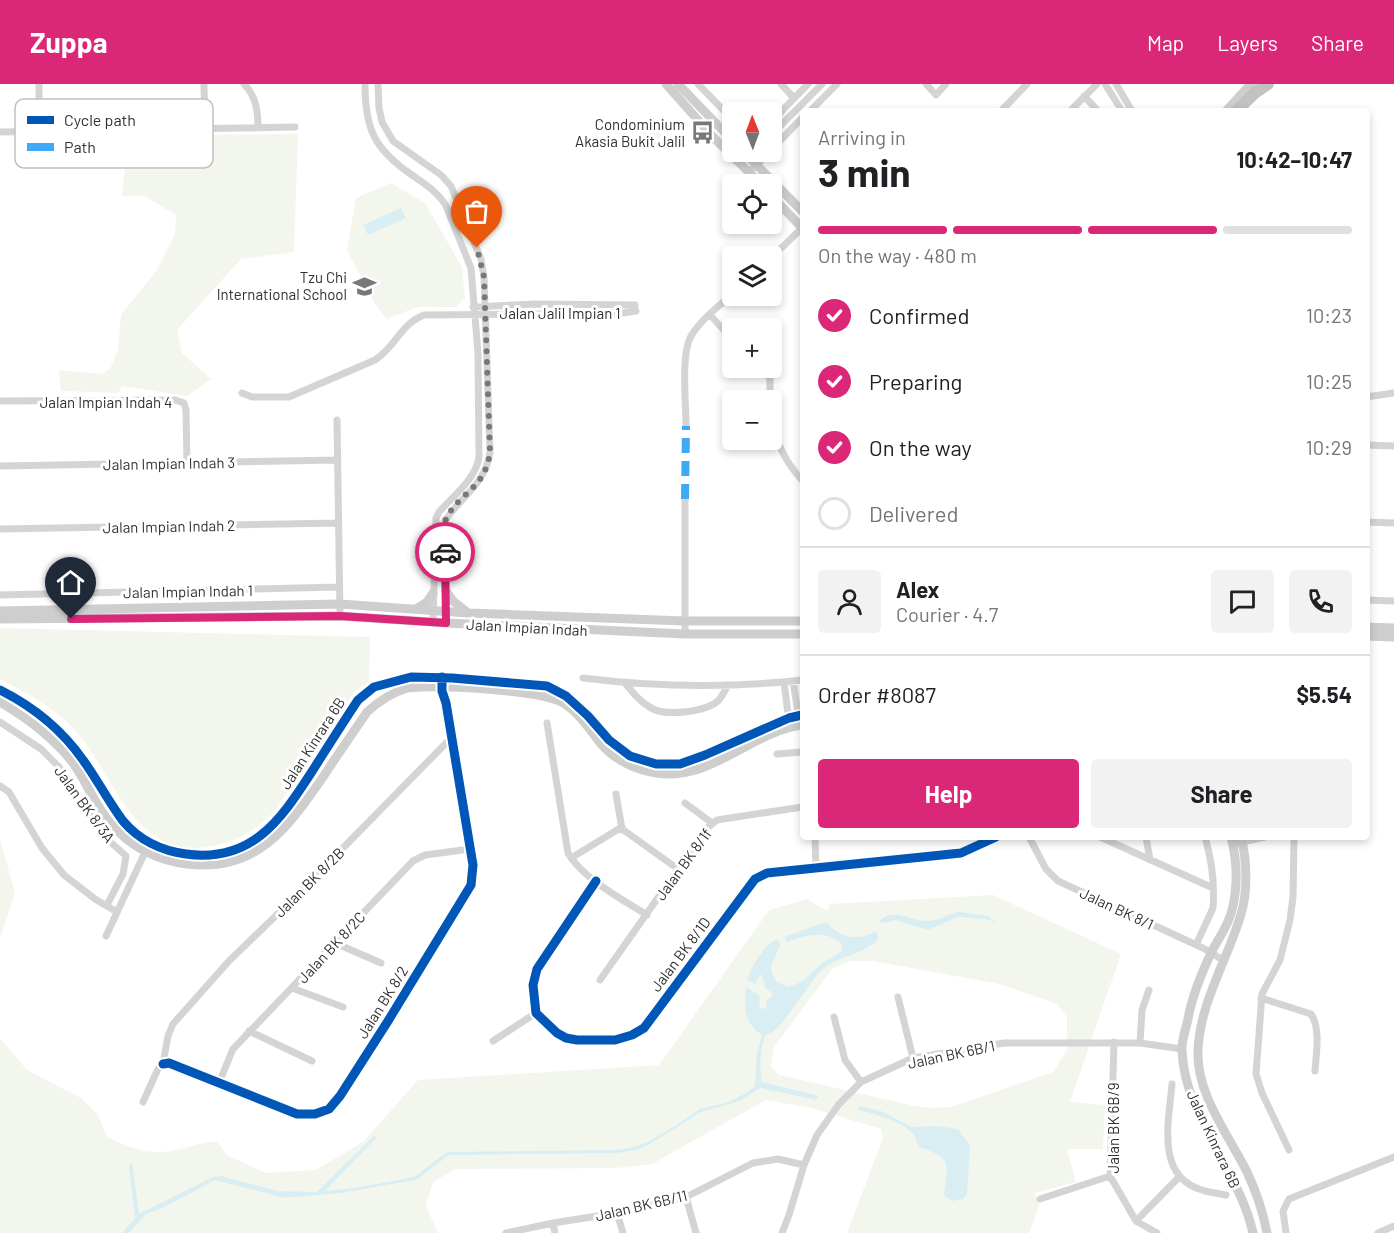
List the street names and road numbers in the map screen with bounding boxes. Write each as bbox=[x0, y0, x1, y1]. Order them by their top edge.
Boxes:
street label: Jalan Jalil Impian 1 bbox=[500, 304, 620, 322]
street label: Jalan Impian Indah 4 bbox=[40, 393, 172, 411]
street label: Jalan Impian Indah 3 bbox=[103, 453, 235, 473]
street label: Jalan Impian Indah 2 bbox=[103, 516, 235, 536]
street label: Jalan Impian Indah 1 bbox=[123, 581, 253, 601]
street label: Jalan Impian Indah bbox=[466, 615, 588, 639]
street label: Jalan Kinrara 6B bbox=[276, 694, 348, 792]
street label: Jalan BK 8/3A bbox=[51, 762, 119, 846]
street label: Jalan BK 8/1f bbox=[651, 825, 715, 903]
street label: Jalan BK 8/2B bbox=[270, 843, 348, 921]
street label: Jalan BK 8/1 bbox=[1077, 883, 1157, 933]
street label: Jalan BK 8/2C bbox=[293, 908, 369, 986]
street label: Jalan BK 8/1D bbox=[646, 913, 714, 995]
street label: Jalan BK 8/2 bbox=[353, 962, 411, 1042]
street label: Jalan BK 6B/1 bbox=[906, 1036, 996, 1072]
street label: Jalan BK 6B/9 bbox=[1104, 1082, 1122, 1174]
street label: Jalan Kinrara 6B bbox=[1183, 1087, 1245, 1191]
street label: Jalan BK 6B/11 bbox=[593, 1186, 689, 1224]

